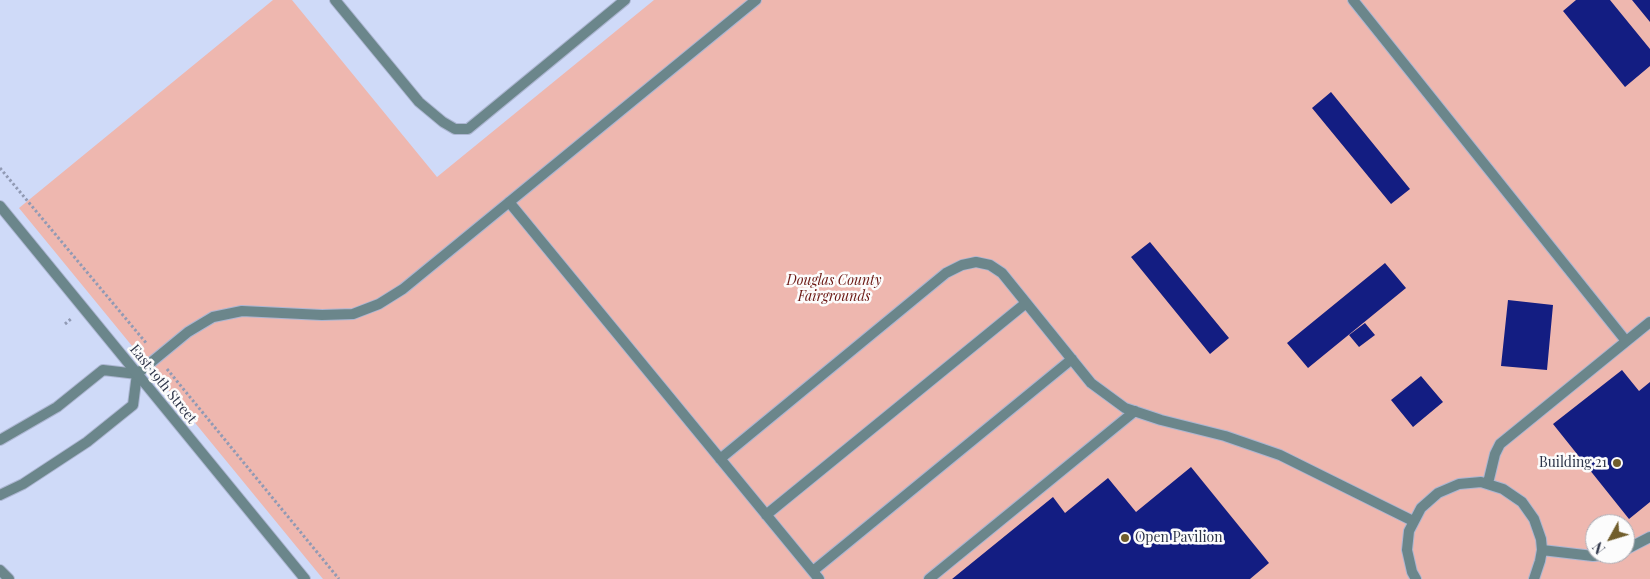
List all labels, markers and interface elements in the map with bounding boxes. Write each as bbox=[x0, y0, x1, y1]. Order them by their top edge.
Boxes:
park label: Douglas County Fairgrounds bbox=[787, 273, 881, 306]
street label: East 19th Street bbox=[126, 341, 200, 427]
place label: Building 21 bbox=[1539, 455, 1607, 471]
marker: Building 21 bbox=[1611, 457, 1623, 469]
north arrow bbox=[1585, 514, 1635, 564]
place label: Open Pavilion bbox=[1135, 530, 1223, 546]
marker: Open Pavilion bbox=[1119, 532, 1131, 544]
text: N bbox=[1588, 538, 1609, 558]

